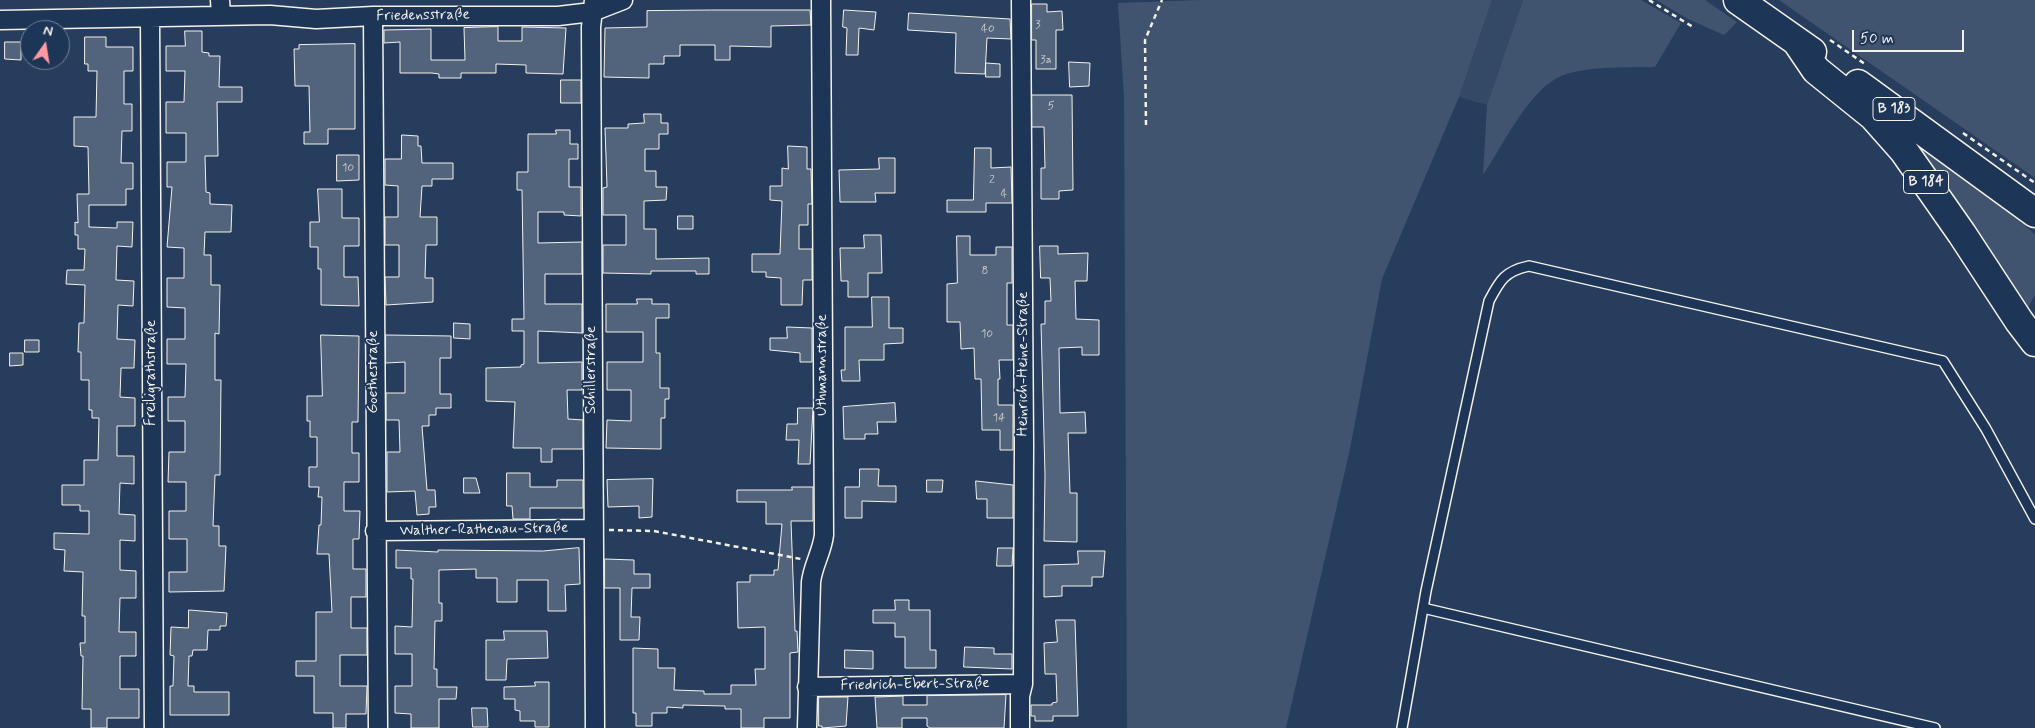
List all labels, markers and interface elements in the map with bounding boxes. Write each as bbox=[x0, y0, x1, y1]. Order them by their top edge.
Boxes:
street label: Friedensstraße bbox=[376, 6, 470, 26]
house number: 3 bbox=[1035, 18, 1041, 32]
north arrow bbox=[20, 20, 70, 70]
scale bar bbox=[1855, 20, 1968, 52]
text: N bbox=[42, 22, 55, 41]
house number: 40 bbox=[981, 22, 995, 36]
text: 50 m bbox=[1860, 29, 1894, 49]
house number: 3a bbox=[1040, 53, 1052, 67]
road number: B 183 bbox=[1873, 98, 1915, 120]
house number: 5 bbox=[1047, 99, 1055, 113]
house number: 10 bbox=[342, 161, 354, 175]
road number: B 184 bbox=[1904, 170, 1948, 193]
house number: 2 bbox=[989, 173, 995, 187]
house number: 4 bbox=[1001, 187, 1007, 201]
house number: 8 bbox=[982, 264, 988, 278]
street label: Heinrich-Heine-Straße bbox=[1015, 292, 1033, 436]
street label: Uthmannstraße bbox=[814, 314, 832, 416]
street label: Freiligrathstraße bbox=[143, 320, 161, 426]
street label: Schillerstraße bbox=[583, 326, 601, 414]
house number: 10 bbox=[981, 327, 993, 341]
street label: Goethestraße bbox=[365, 330, 383, 414]
house number: 14 bbox=[993, 411, 1005, 425]
street label: Walther-Rathenau-Straße bbox=[400, 520, 568, 540]
street label: Friedrich-Ebert-Straße bbox=[840, 675, 990, 695]

